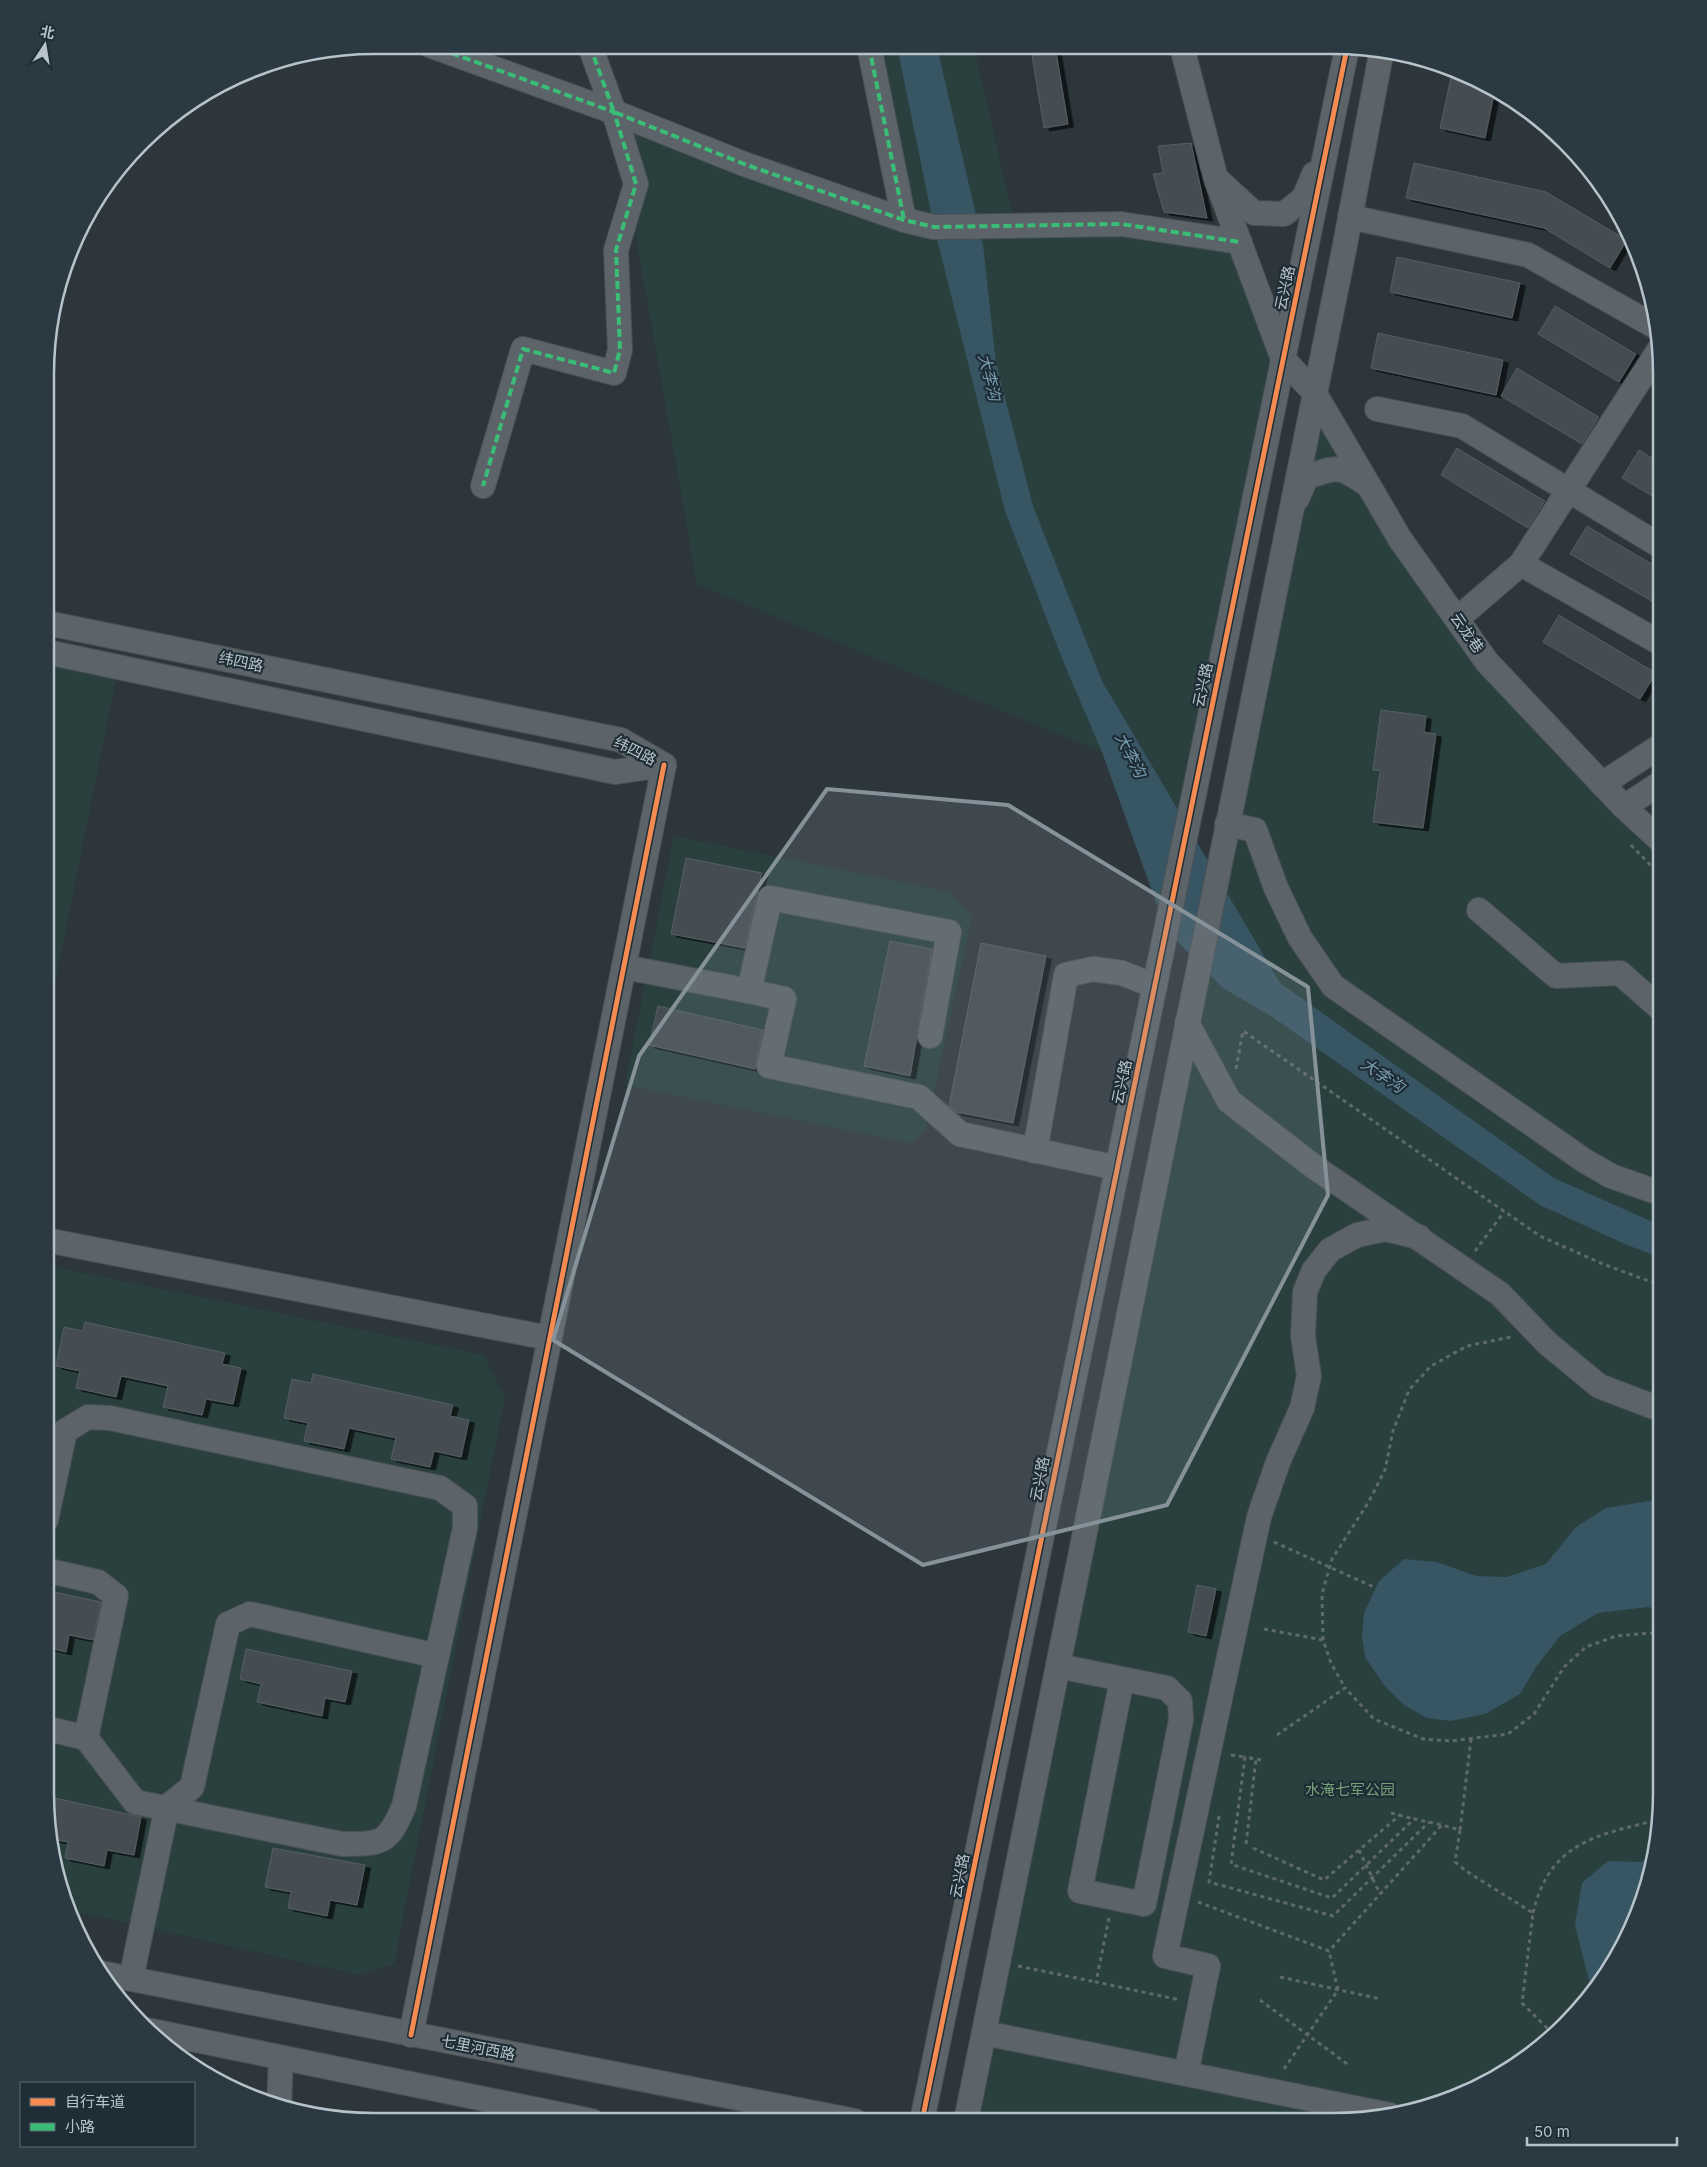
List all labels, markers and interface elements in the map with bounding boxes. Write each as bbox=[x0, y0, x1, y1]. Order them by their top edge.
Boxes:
north arrow bbox=[20, 20, 70, 70]
text: 北 bbox=[39, 22, 56, 42]
street label: 云兴路 bbox=[1271, 264, 1298, 312]
water label: 大李沟 bbox=[974, 351, 1006, 405]
street label: 云龙巷 bbox=[1447, 609, 1488, 657]
street label: 纬四路 bbox=[217, 648, 265, 675]
street label: 云兴路 bbox=[1189, 661, 1216, 709]
water label: 大李沟 bbox=[1111, 729, 1152, 783]
street label: 纬四路 bbox=[611, 732, 660, 769]
water label: 大李沟 bbox=[1358, 1053, 1410, 1098]
street label: 云兴路 bbox=[1108, 1058, 1135, 1106]
street label: 云兴路 bbox=[1026, 1455, 1053, 1503]
park label: 水淹七军公园 bbox=[1305, 1780, 1395, 1799]
street label: 云兴路 bbox=[946, 1852, 973, 1900]
street label: 七里河西路 bbox=[439, 2031, 517, 2064]
legend bbox=[20, 2082, 195, 2147]
text: 自行车道 bbox=[65, 2092, 125, 2111]
scale bar bbox=[1527, 2114, 1677, 2146]
text: 小路 bbox=[65, 2117, 95, 2136]
text: 50 m bbox=[1534, 2122, 1570, 2141]

